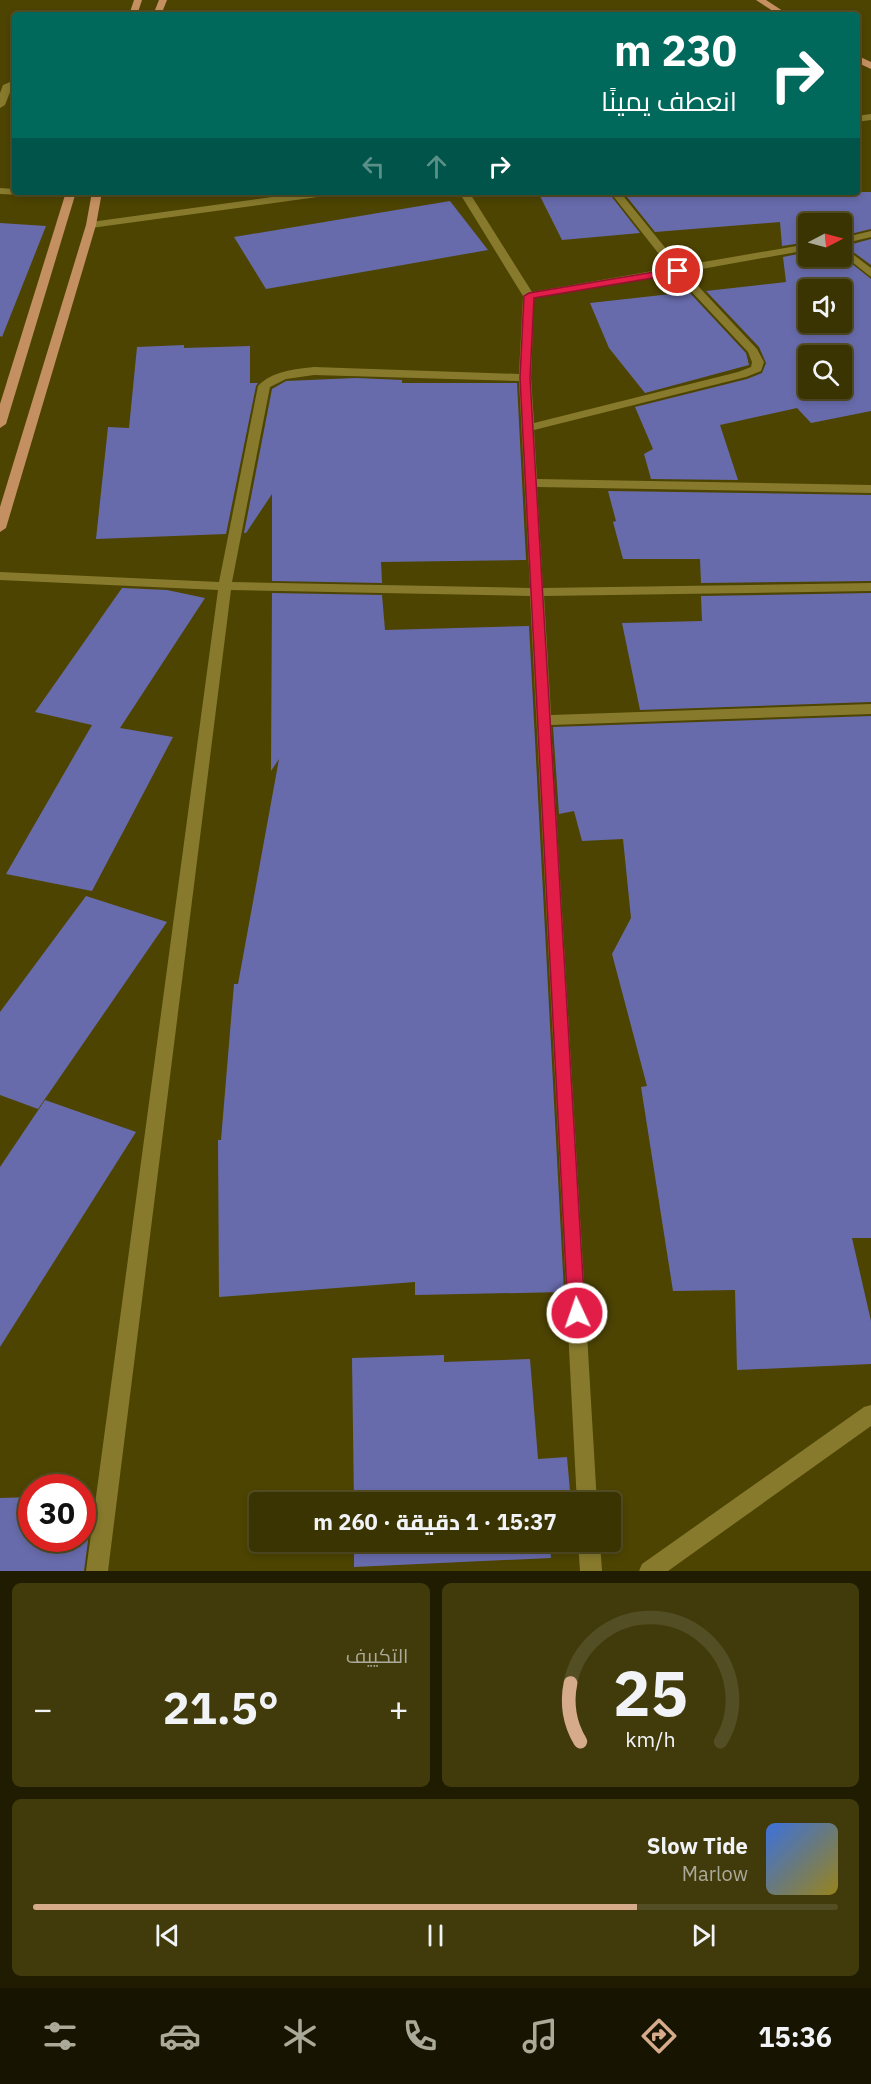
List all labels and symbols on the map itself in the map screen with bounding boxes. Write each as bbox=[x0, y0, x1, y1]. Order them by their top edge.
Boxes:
north arrow bbox=[798, 213, 852, 267]
pin bbox=[652, 245, 703, 296]
position arrow bbox=[545, 1281, 609, 1345]
speed limit sign: 30 bbox=[18, 1474, 96, 1552]

